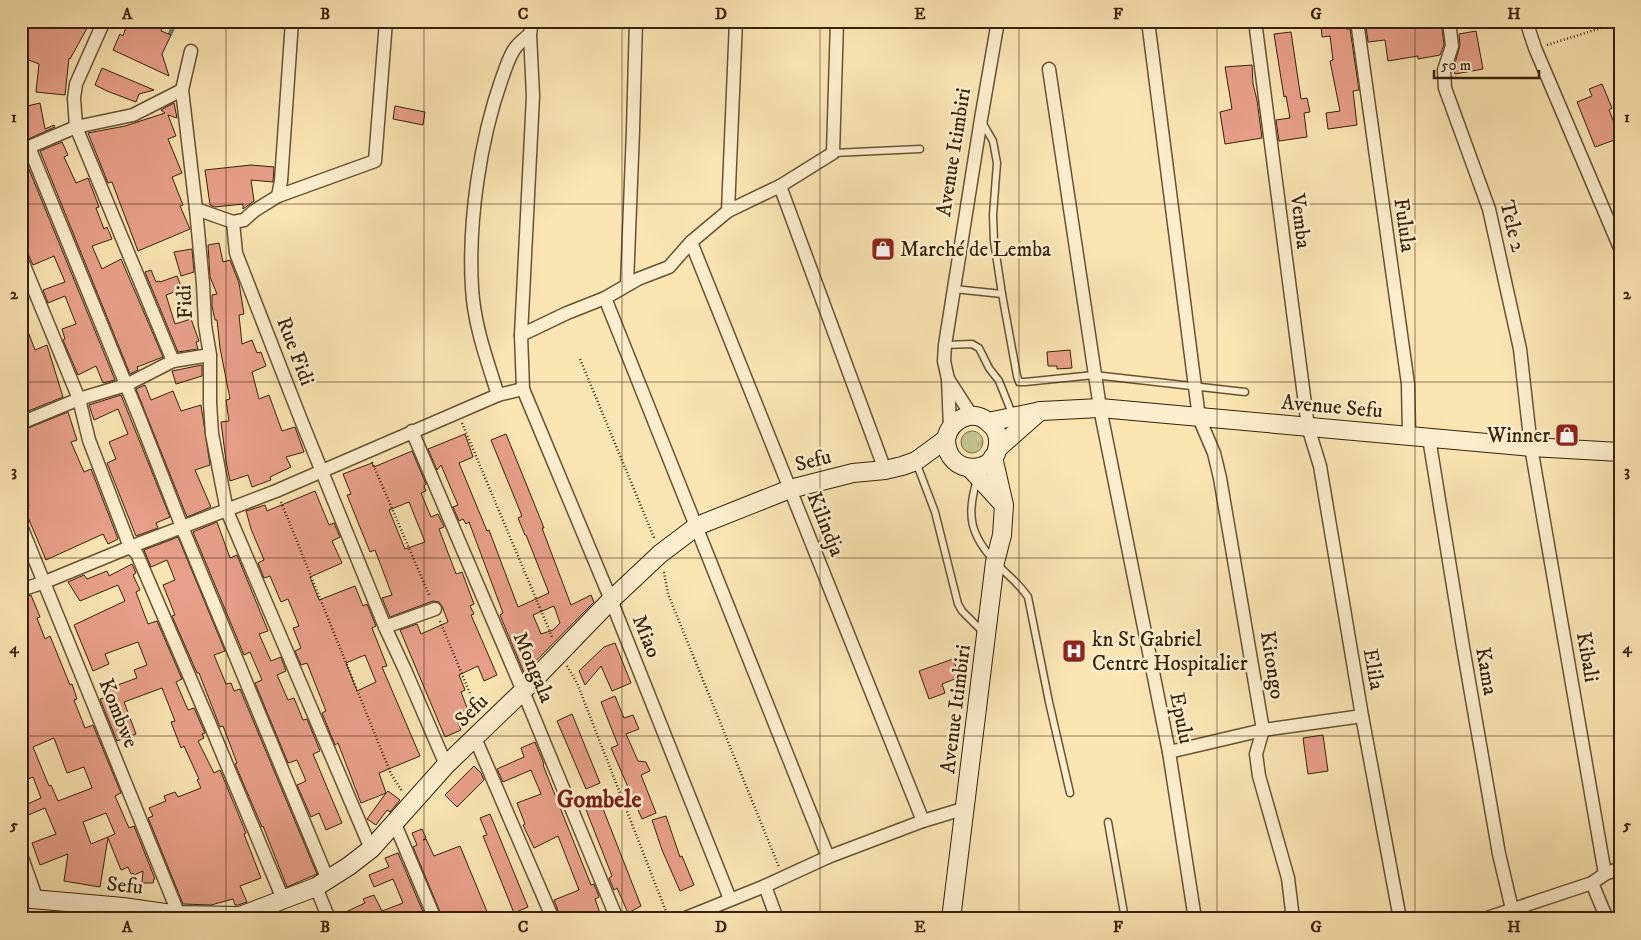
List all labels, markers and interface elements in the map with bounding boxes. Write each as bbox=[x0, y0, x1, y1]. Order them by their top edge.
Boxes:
text: A bbox=[121, 4, 133, 24]
text: B bbox=[320, 4, 330, 24]
text: C bbox=[518, 4, 528, 24]
text: D bbox=[715, 4, 727, 24]
text: E bbox=[914, 4, 926, 24]
text: F bbox=[1113, 4, 1123, 24]
text: G bbox=[1310, 4, 1322, 24]
text: H bbox=[1507, 4, 1521, 24]
scale bar bbox=[1434, 48, 1538, 80]
text: 50 m bbox=[1441, 56, 1471, 75]
street label: Avenue Itimbiri bbox=[931, 86, 977, 218]
text: 1 bbox=[11, 107, 17, 127]
text: 1 bbox=[1624, 107, 1630, 127]
street label: Vemba bbox=[1284, 191, 1316, 250]
street label: Fulula bbox=[1387, 197, 1421, 254]
street label: Tele 2 bbox=[1493, 198, 1531, 255]
shop icon: Marché de Lemba bbox=[870, 236, 896, 262]
place label: Marché de Lemba bbox=[900, 237, 1051, 263]
text: 2 bbox=[10, 284, 19, 304]
street label: Fidi bbox=[171, 284, 199, 320]
text: 2 bbox=[1623, 284, 1632, 304]
street label: Rue Fidi bbox=[270, 313, 320, 389]
street label: Avenue Sefu bbox=[1280, 390, 1384, 424]
shop icon: Winner bbox=[1554, 422, 1580, 448]
place label: Winner bbox=[1486, 423, 1550, 449]
street label: Sefu bbox=[792, 444, 834, 478]
text: 3 bbox=[11, 461, 17, 481]
text: 3 bbox=[1624, 461, 1630, 481]
street label: Kilindja bbox=[800, 488, 850, 560]
street label: Miao bbox=[626, 611, 666, 662]
place label: kn St Gabriel Centre Hospitalier bbox=[1092, 627, 1248, 677]
street label: Mongala bbox=[507, 628, 560, 707]
street label: Kitongo bbox=[1254, 629, 1290, 701]
street label: Kibali bbox=[1570, 630, 1604, 684]
text: 4 bbox=[8, 638, 19, 658]
hospital icon: kn St Gabriel Centre Hospitalier bbox=[1061, 638, 1087, 664]
text: 4 bbox=[1621, 638, 1632, 658]
street label: Avenue Itimbiri bbox=[935, 643, 977, 775]
street label: Kama bbox=[1469, 645, 1503, 697]
street label: Elila bbox=[1357, 646, 1389, 692]
street label: Kombwe bbox=[92, 675, 144, 752]
street label: Sefu bbox=[450, 689, 494, 733]
street label: Epulu bbox=[1163, 690, 1199, 746]
district label: Gombele bbox=[557, 785, 641, 815]
text: 5 bbox=[9, 815, 18, 835]
text: 5 bbox=[1622, 815, 1631, 835]
street label: Sefu bbox=[105, 871, 144, 901]
text: A bbox=[121, 917, 133, 937]
text: B bbox=[320, 917, 330, 937]
text: C bbox=[518, 917, 528, 937]
text: D bbox=[715, 917, 727, 937]
text: E bbox=[914, 917, 926, 937]
text: F bbox=[1113, 917, 1123, 937]
text: G bbox=[1310, 917, 1322, 937]
text: H bbox=[1507, 917, 1521, 937]

